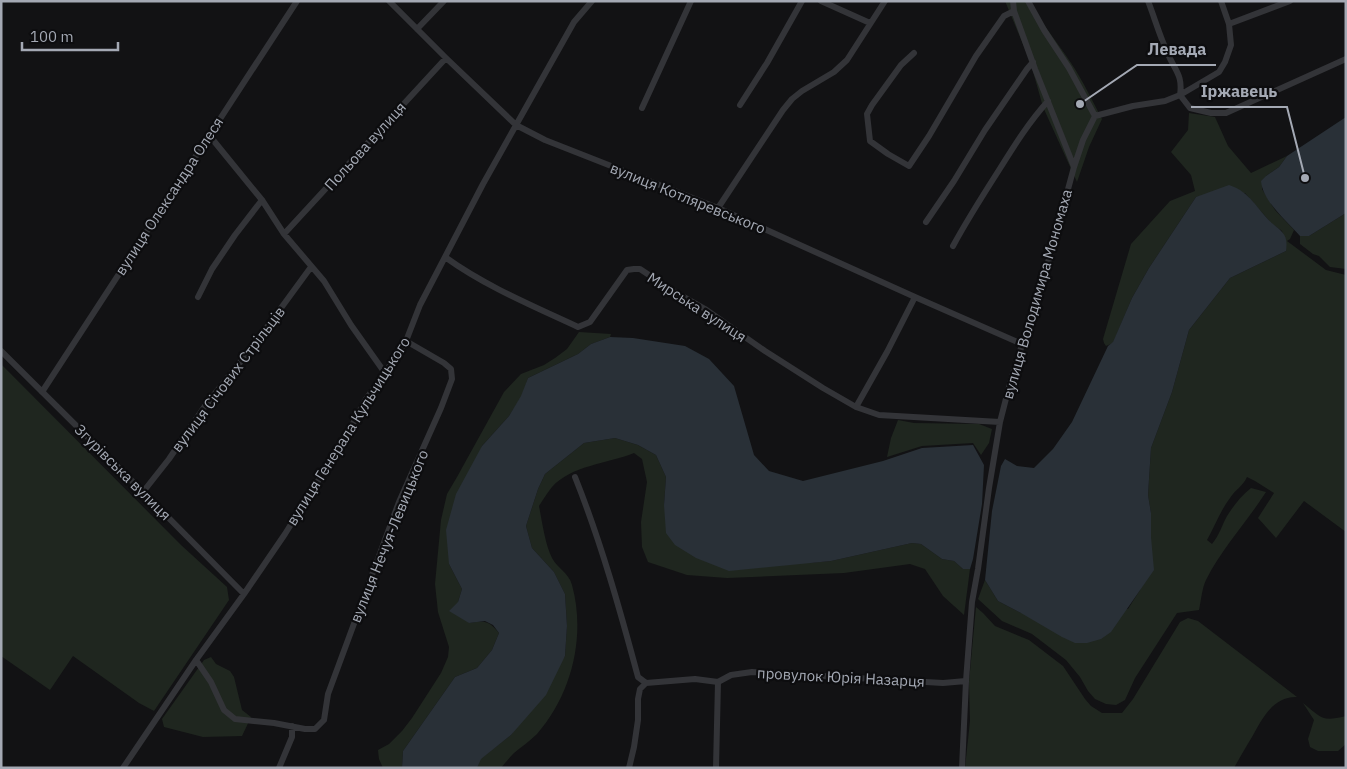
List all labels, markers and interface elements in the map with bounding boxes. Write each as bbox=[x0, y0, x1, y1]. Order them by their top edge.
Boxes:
scale bar bbox=[22, 20, 119, 52]
text: 100 m bbox=[30, 27, 74, 46]
callout: Левада bbox=[1137, 34, 1216, 65]
text: Левада bbox=[1148, 39, 1206, 59]
callout: Іржавець bbox=[1191, 76, 1287, 107]
text: Іржавець bbox=[1201, 81, 1277, 101]
street label: Польова вулиця bbox=[320, 98, 410, 194]
street label: вулиця Олександра Олеся bbox=[111, 113, 227, 279]
street label: вулиця Котляревського bbox=[607, 158, 769, 238]
street label: вулиця Володимира Мономаха bbox=[998, 187, 1076, 401]
street label: Мирська вулиця bbox=[644, 268, 750, 346]
street label: вулиця Січових Стрільців bbox=[167, 302, 289, 456]
street label: вулиця Генерала Кульчицького bbox=[282, 333, 414, 529]
street label: Згурівська вулиця bbox=[71, 420, 175, 524]
street label: вулиця Нечуя-Левицького bbox=[346, 447, 432, 625]
street label: провулок Юрія Назарця bbox=[757, 663, 925, 691]

